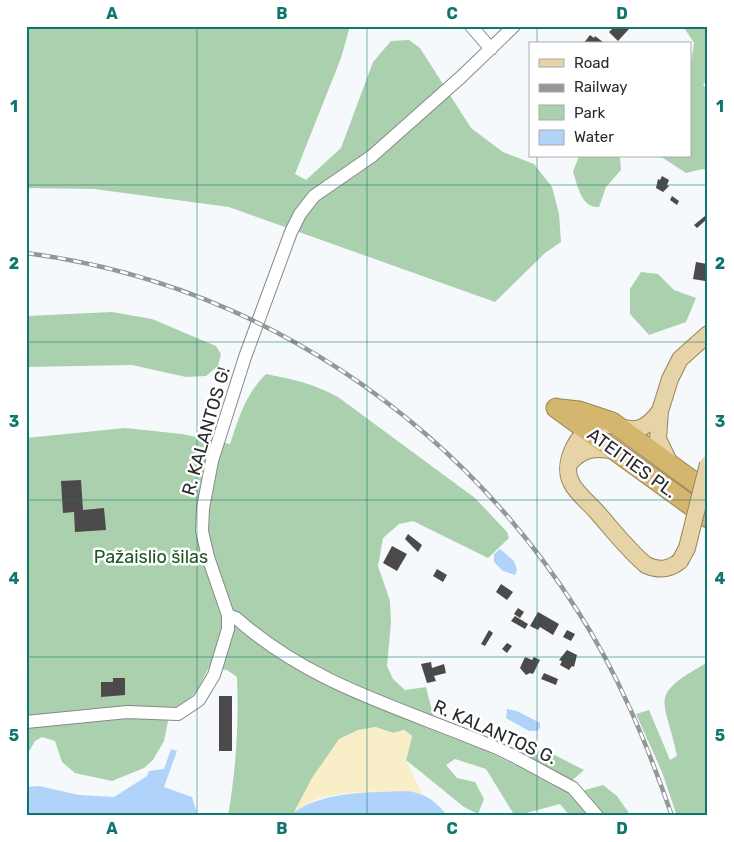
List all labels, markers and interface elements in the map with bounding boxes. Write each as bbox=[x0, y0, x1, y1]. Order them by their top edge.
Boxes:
text: A bbox=[106, 4, 118, 23]
text: B bbox=[276, 4, 288, 23]
text: C bbox=[446, 4, 458, 23]
text: D bbox=[616, 4, 628, 23]
legend bbox=[529, 42, 692, 158]
text: Road bbox=[574, 54, 610, 72]
text: Railway bbox=[574, 78, 628, 96]
text: 1 bbox=[10, 97, 18, 116]
text: 1 bbox=[716, 97, 724, 116]
text: Park bbox=[574, 104, 605, 122]
text: Water bbox=[574, 128, 614, 146]
text: 2 bbox=[9, 254, 19, 273]
text: 2 bbox=[715, 254, 725, 273]
street label: R. KALANTOS G. bbox=[177, 364, 235, 498]
text: 3 bbox=[9, 412, 19, 431]
text: 3 bbox=[715, 412, 725, 431]
street label: ATEITIES PL. bbox=[583, 423, 681, 503]
park label: Pažaislio šilas bbox=[94, 546, 208, 568]
text: 4 bbox=[9, 569, 20, 588]
text: 4 bbox=[715, 569, 726, 588]
street label: R. KALANTOS G. bbox=[430, 695, 560, 769]
text: 5 bbox=[9, 726, 19, 745]
text: 5 bbox=[715, 726, 725, 745]
text: A bbox=[106, 819, 118, 838]
text: B bbox=[276, 819, 288, 838]
text: C bbox=[446, 819, 458, 838]
text: D bbox=[616, 819, 628, 838]

